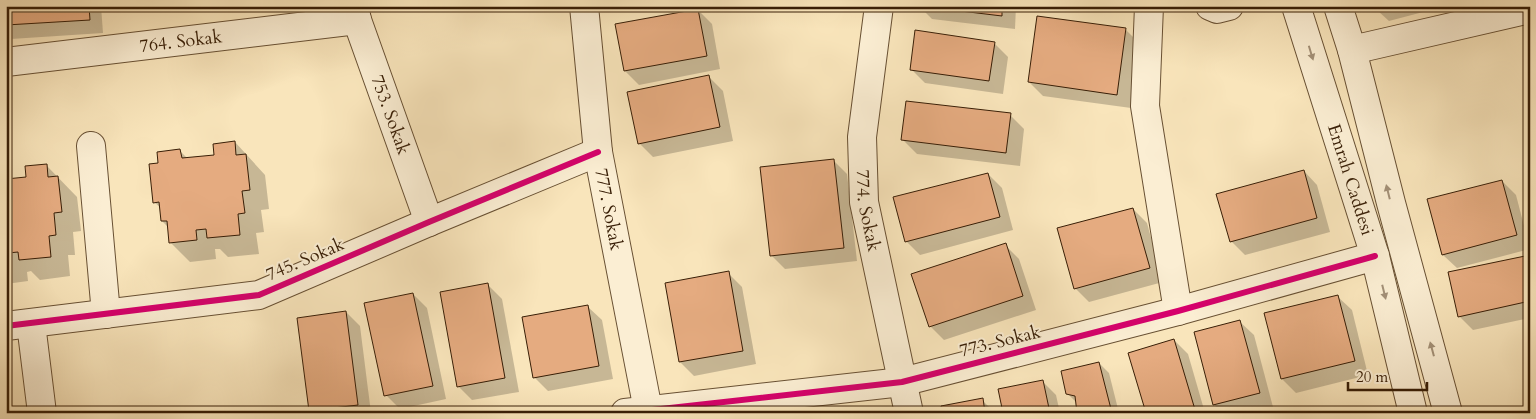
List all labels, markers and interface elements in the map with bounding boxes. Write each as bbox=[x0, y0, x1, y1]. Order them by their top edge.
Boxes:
street label: 764. Sokak bbox=[138, 24, 224, 59]
one-way arrow bbox=[1308, 45, 1315, 60]
street label: 753. Sokak bbox=[365, 72, 416, 159]
street label: Emrah Caddesi bbox=[1321, 121, 1380, 239]
street label: 777. Sokak bbox=[588, 166, 629, 253]
street label: 774. Sokak bbox=[850, 169, 886, 254]
one-way arrow bbox=[1384, 185, 1392, 200]
street label: 745. Sokak bbox=[262, 232, 349, 287]
one-way arrow bbox=[1380, 284, 1388, 299]
street label: 773. Sokak bbox=[957, 319, 1044, 364]
one-way arrow bbox=[1427, 341, 1435, 356]
scale bar bbox=[1348, 359, 1427, 391]
text: 20 m bbox=[1356, 367, 1388, 387]

